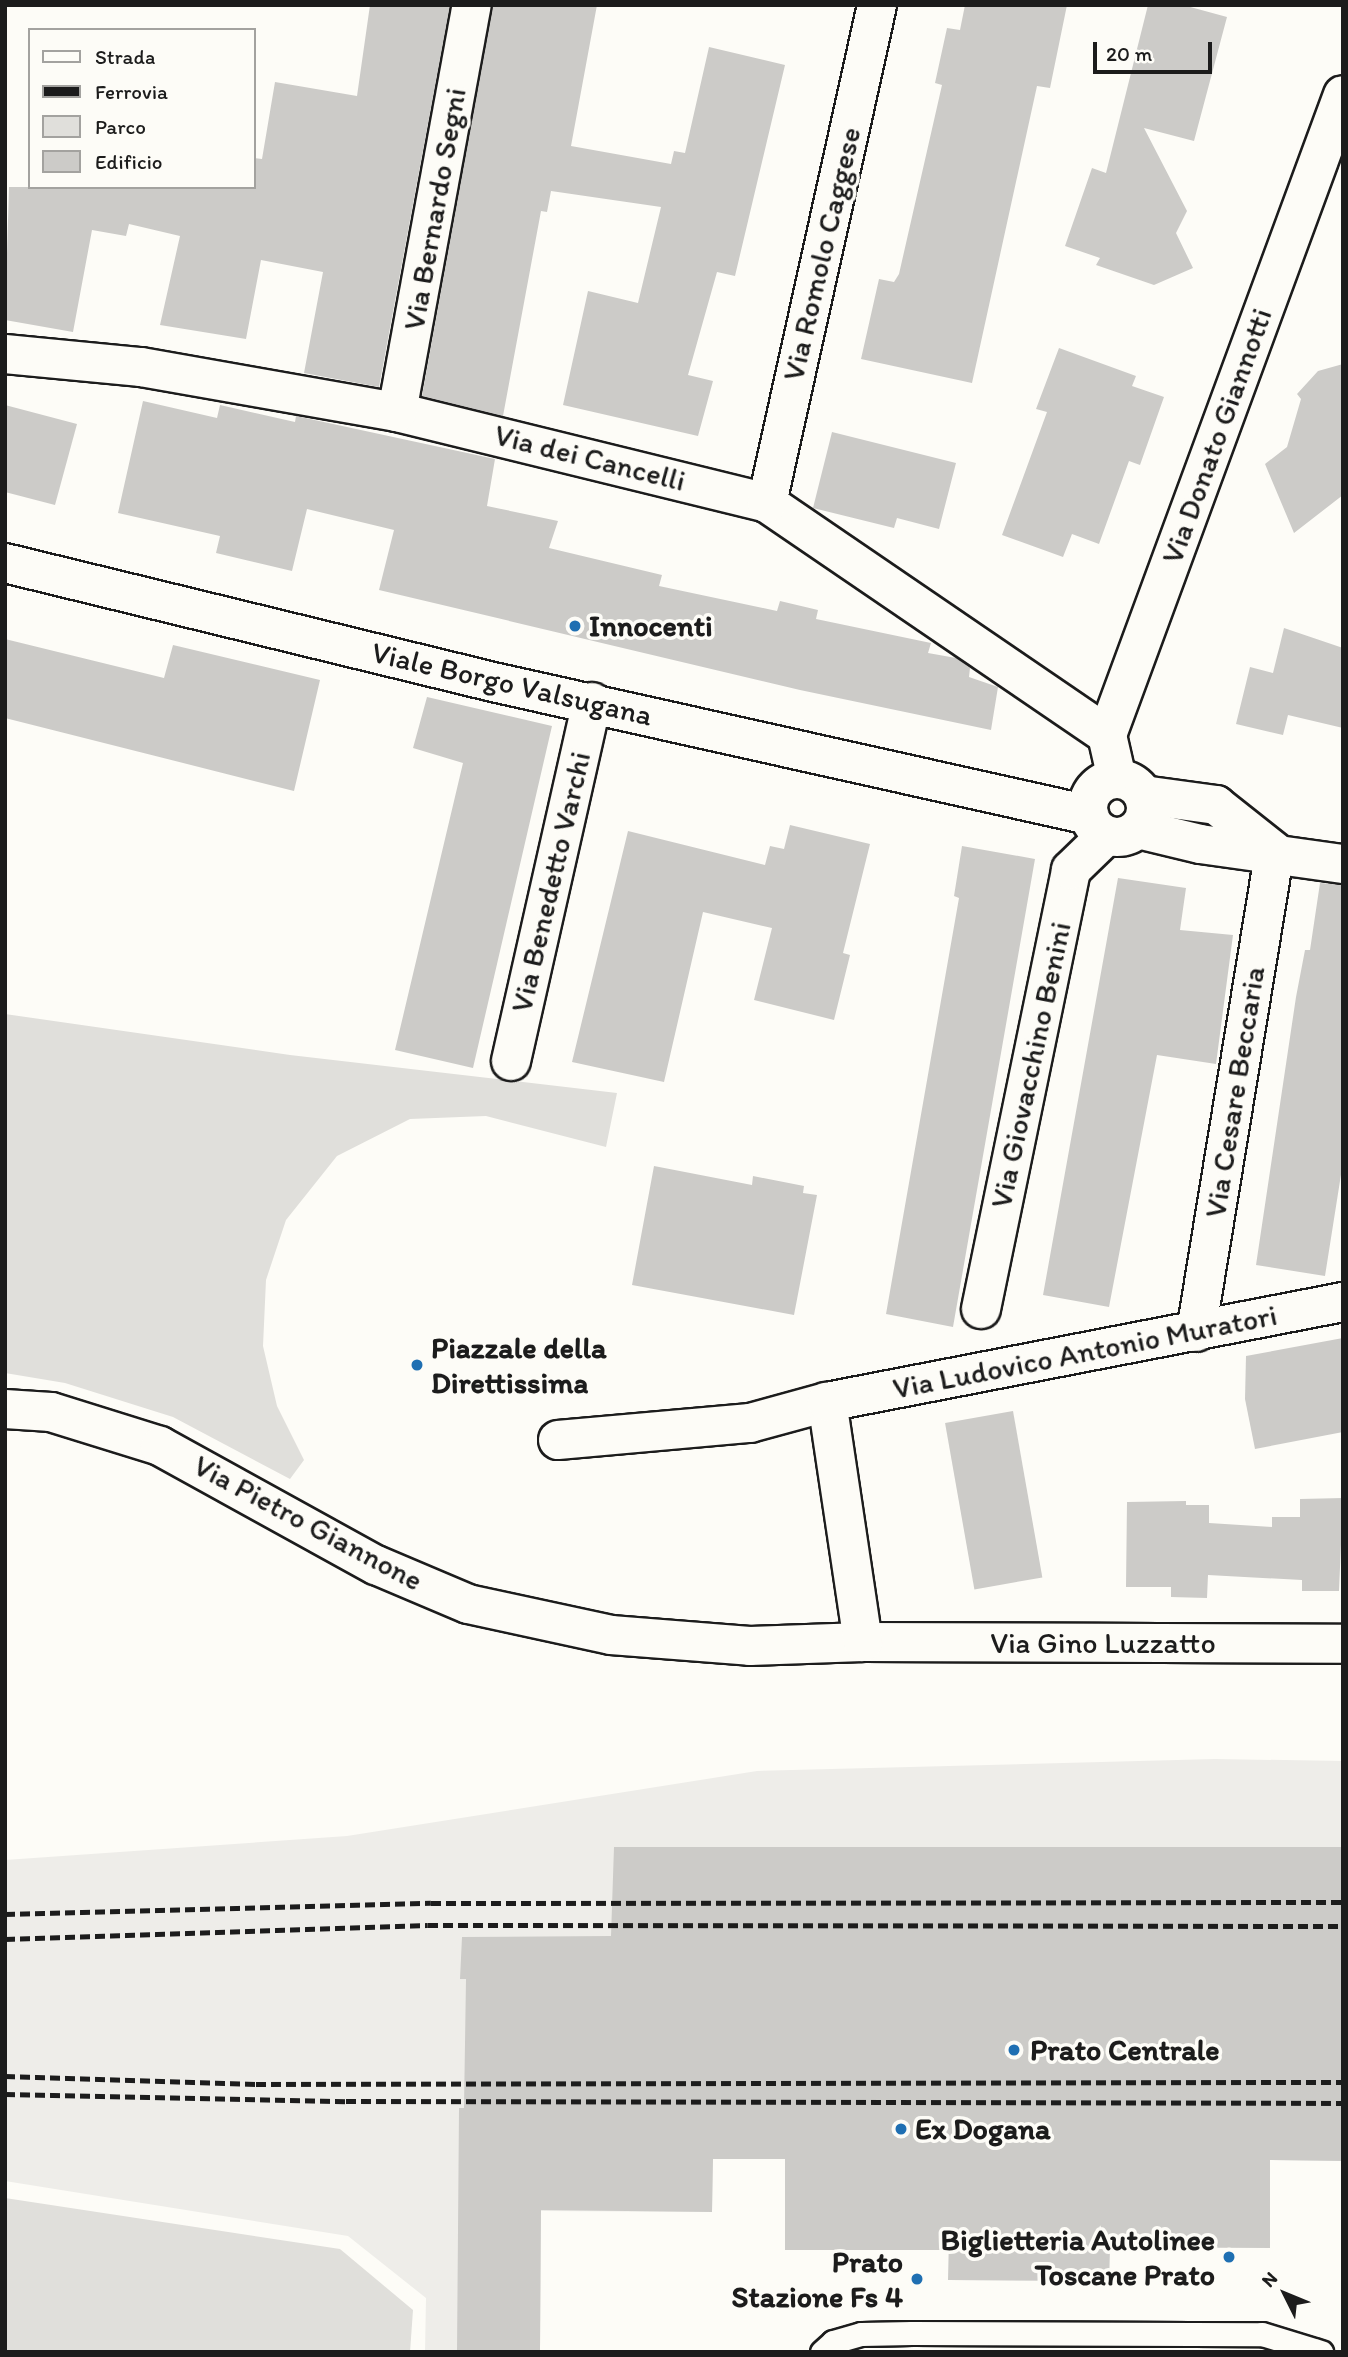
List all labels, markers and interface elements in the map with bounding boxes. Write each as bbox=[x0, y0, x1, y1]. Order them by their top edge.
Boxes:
legend bbox=[28, 28, 256, 189]
scale bar bbox=[1096, 28, 1215, 72]
text: 20 m bbox=[1106, 41, 1152, 66]
text: Strada bbox=[95, 44, 155, 69]
text: Ferrovia bbox=[95, 79, 168, 104]
street label: Via Bernardo Segni bbox=[396, 86, 474, 332]
text: Parco bbox=[95, 114, 146, 139]
street label: Via Romolo Caggese bbox=[775, 124, 869, 384]
text: Edificio bbox=[95, 149, 163, 174]
street label: Via Donato Giannotti bbox=[1154, 304, 1280, 568]
street label: Via dei Cancelli bbox=[490, 417, 690, 499]
place label: Innocenti bbox=[589, 608, 713, 644]
marker: Innocenti bbox=[567, 618, 583, 634]
street label: Viale Borgo Valsugana bbox=[368, 634, 656, 734]
street label: Via Benedetto Varchi bbox=[503, 748, 599, 1016]
street label: Via Giovacchino Benini bbox=[983, 919, 1079, 1211]
street label: Via Cesare Beccaria bbox=[1197, 965, 1273, 1219]
street label: Via Ludovico Antonio Muratori bbox=[890, 1297, 1280, 1407]
place label: Piazzale della Direttissima bbox=[431, 1330, 606, 1400]
marker: Piazzale della Direttissima bbox=[409, 1357, 425, 1373]
street label: Via Pietro Giannone bbox=[188, 1448, 428, 1598]
street label: Via Gino Luzzatto bbox=[991, 1625, 1215, 1661]
place label: Prato Centrale bbox=[1030, 2032, 1219, 2068]
marker: Prato Centrale bbox=[1004, 2040, 1024, 2060]
place label: Ex Dogana bbox=[915, 2111, 1050, 2147]
marker: Ex Dogana bbox=[893, 2121, 909, 2137]
place label: Biglietteria Autolinee Toscane Prato bbox=[941, 2222, 1215, 2292]
place label: Prato Stazione Fs 4 bbox=[732, 2244, 903, 2314]
marker: Biglietteria Autolinee Toscane Prato bbox=[1221, 2249, 1237, 2265]
north arrow bbox=[1250, 2259, 1320, 2329]
text: N bbox=[1256, 2267, 1282, 2292]
marker: Prato Stazione Fs 4 bbox=[909, 2271, 925, 2287]

